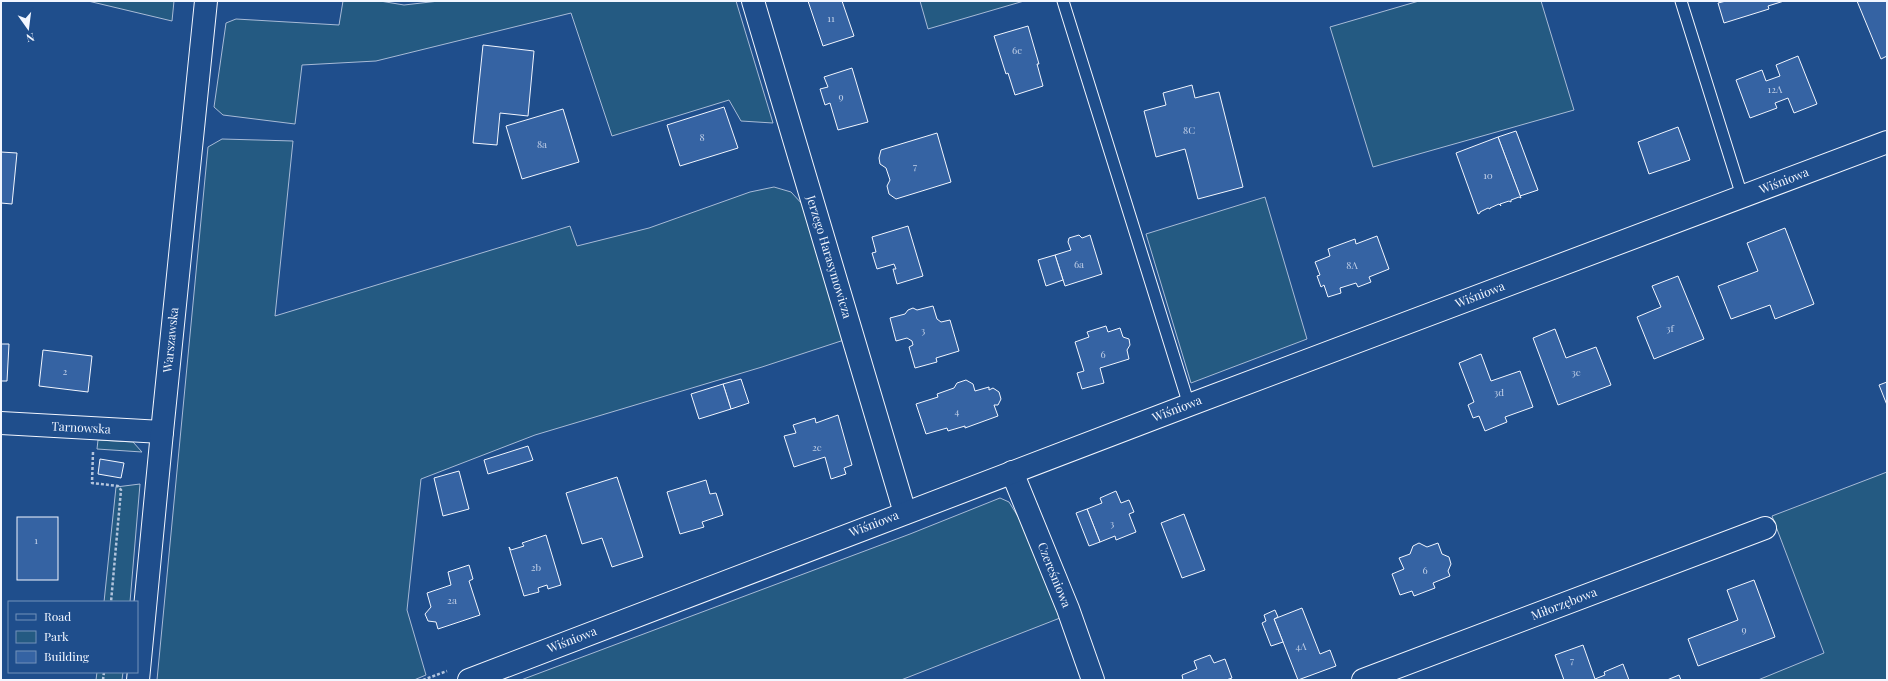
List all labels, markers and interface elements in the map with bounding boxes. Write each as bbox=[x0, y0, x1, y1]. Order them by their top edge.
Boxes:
north arrow bbox=[8, 8, 48, 48]
house number: 11 bbox=[827, 11, 835, 25]
text: N bbox=[25, 30, 36, 46]
house number: 6c bbox=[1012, 43, 1022, 57]
house number: 12A bbox=[1768, 82, 1783, 96]
house number: 9 bbox=[838, 89, 844, 103]
house number: 8C bbox=[1183, 123, 1195, 137]
house number: 8 bbox=[699, 130, 705, 144]
house number: 8a bbox=[537, 137, 547, 151]
house number: 7 bbox=[913, 159, 917, 173]
street label: Wiśniowa bbox=[1756, 163, 1811, 197]
house number: 10 bbox=[1483, 168, 1493, 182]
street label: Jerzego Harasymowicza bbox=[803, 192, 856, 320]
house number: 6a bbox=[1074, 257, 1084, 271]
house number: 8A bbox=[1346, 258, 1358, 272]
street label: Wiśniowa bbox=[1452, 277, 1507, 311]
street label: Warszawska bbox=[159, 306, 181, 374]
house number: 3f bbox=[1666, 321, 1675, 335]
house number: 3 bbox=[921, 323, 926, 337]
house number: 6 bbox=[1100, 347, 1106, 361]
house number: 2 bbox=[63, 364, 68, 378]
house number: 3e bbox=[1571, 365, 1581, 379]
house number: 3d bbox=[1494, 385, 1504, 399]
street label: Wiśniowa bbox=[1149, 391, 1204, 425]
house number: 4 bbox=[955, 404, 960, 418]
street label: Tarnowska bbox=[51, 417, 111, 437]
house number: 2e bbox=[812, 440, 822, 454]
street label: Wiśniowa bbox=[846, 506, 901, 540]
house number: 3 bbox=[1110, 516, 1115, 530]
house number: 1 bbox=[34, 533, 38, 547]
street label: Czereśniowa bbox=[1035, 540, 1075, 610]
house number: 2b bbox=[531, 560, 542, 574]
house number: 6 bbox=[1422, 563, 1428, 577]
street label: Miłorzębowa bbox=[1528, 583, 1599, 623]
house number: 2a bbox=[447, 593, 457, 607]
legend bbox=[8, 601, 138, 673]
text: Road bbox=[44, 608, 71, 624]
street label: Wiśniowa bbox=[544, 622, 599, 656]
house number: 9 bbox=[1741, 622, 1747, 636]
text: Park bbox=[44, 628, 69, 644]
house number: 4A bbox=[1295, 639, 1307, 653]
text: Building bbox=[44, 648, 90, 664]
house number: 7 bbox=[1570, 653, 1574, 667]

